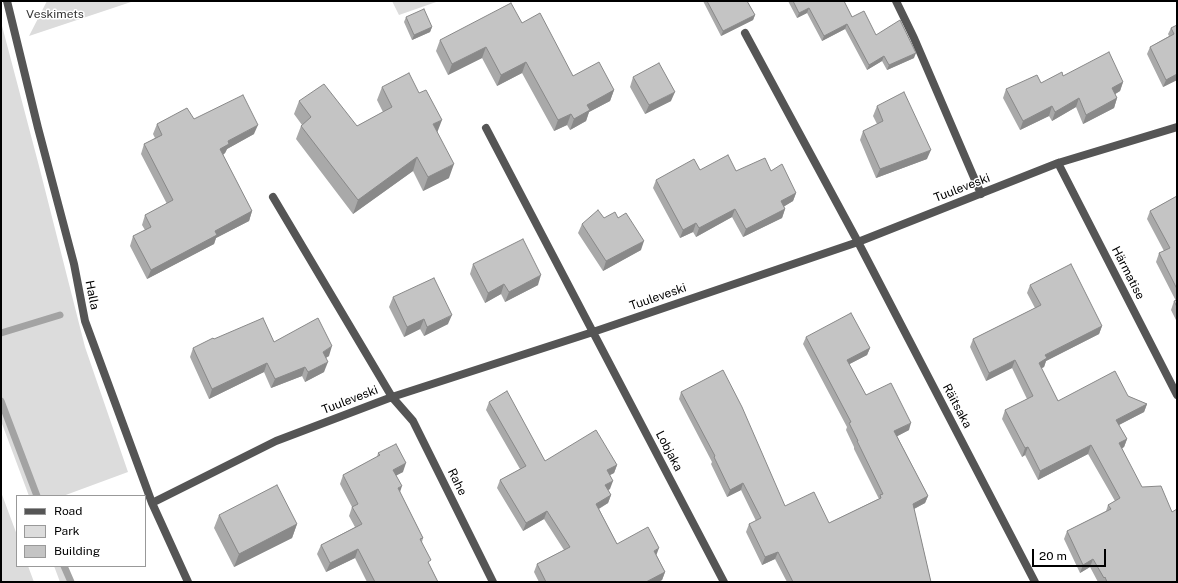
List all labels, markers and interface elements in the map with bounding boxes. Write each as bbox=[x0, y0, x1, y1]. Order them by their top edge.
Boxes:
park label: Veskimets bbox=[26, 7, 84, 21]
street label: Tuuleveski bbox=[932, 171, 992, 205]
street label: Härmatise bbox=[1108, 244, 1148, 302]
street label: Halla bbox=[82, 279, 102, 311]
street label: Tuuleveski bbox=[628, 281, 688, 313]
street label: Räitsaka bbox=[939, 381, 975, 431]
street label: Tuuleveski bbox=[320, 383, 380, 417]
street label: Lobjaka bbox=[652, 428, 686, 474]
street label: Rahe bbox=[444, 466, 470, 498]
legend bbox=[16, 495, 146, 567]
text: Road bbox=[54, 504, 82, 518]
text: Park bbox=[54, 524, 80, 538]
scale bar bbox=[1034, 541, 1108, 567]
text: Building bbox=[54, 544, 100, 558]
text: 20 m bbox=[1039, 549, 1067, 563]

